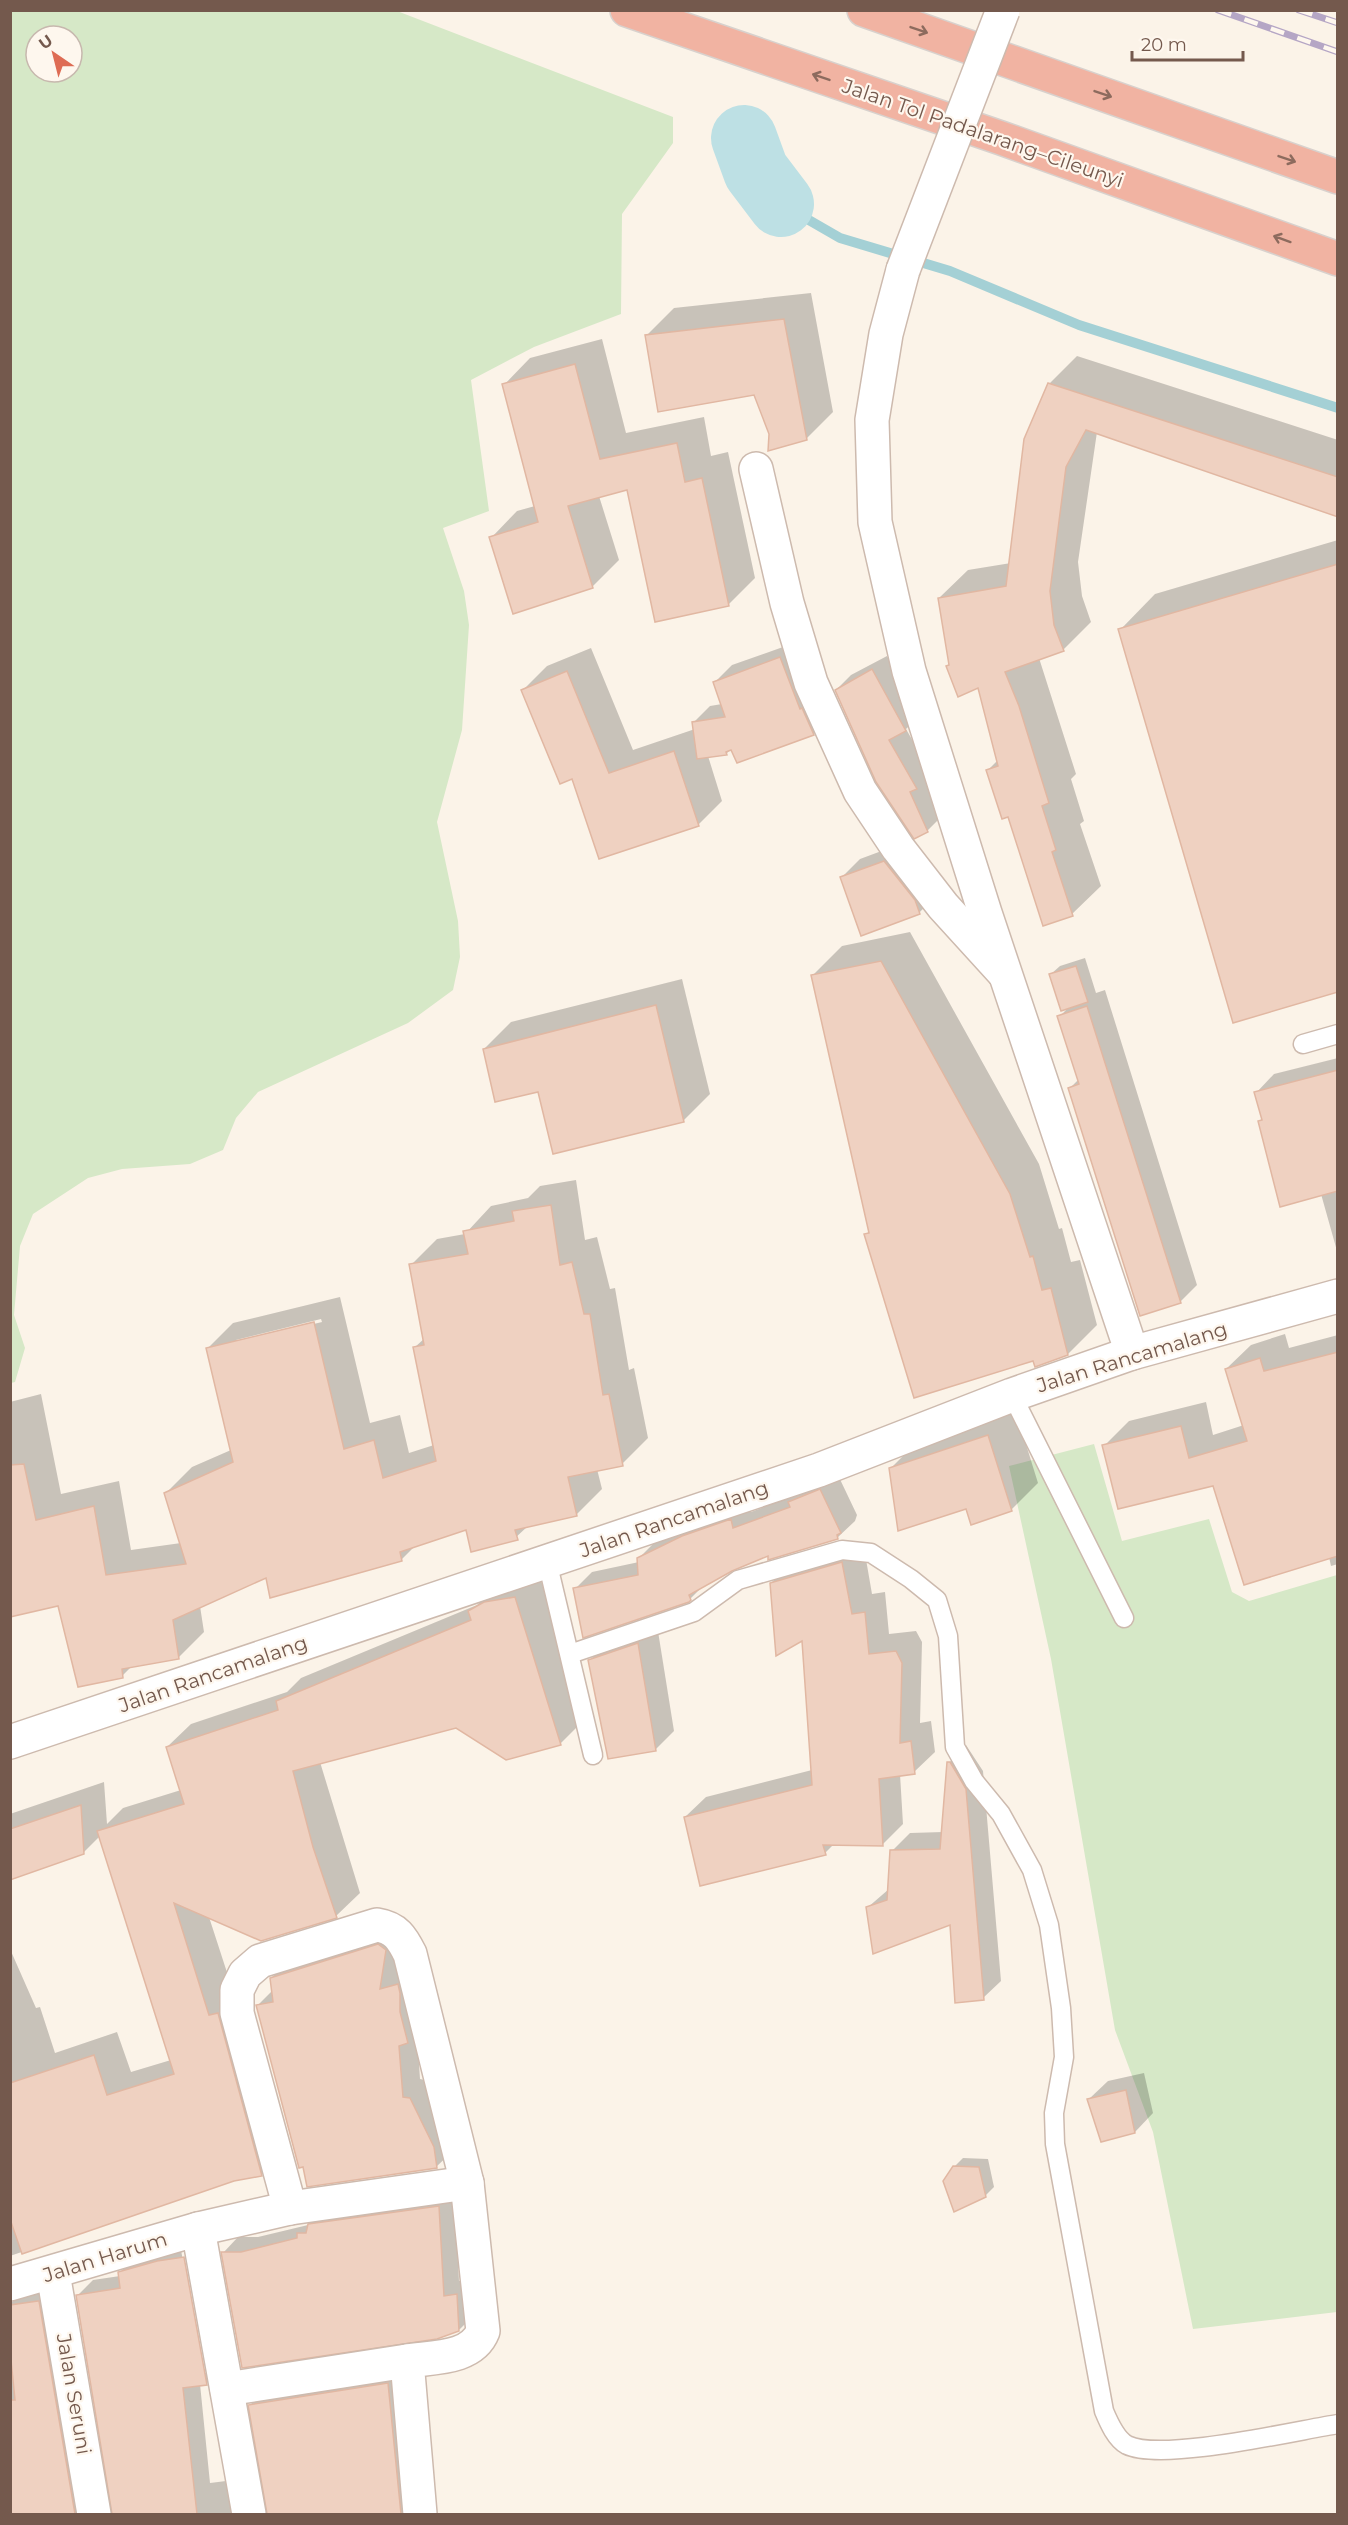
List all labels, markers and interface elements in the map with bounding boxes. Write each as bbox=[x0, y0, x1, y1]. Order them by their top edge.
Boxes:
north arrow bbox=[24, 24, 84, 84]
scale bar bbox=[1132, 24, 1243, 62]
one-way arrow bbox=[909, 26, 928, 37]
text: U bbox=[35, 31, 56, 54]
text: 20 m bbox=[1141, 34, 1187, 56]
one-way arrow bbox=[812, 70, 831, 81]
street label: Jalan Tol Padalarang–Cileunyi bbox=[838, 73, 1127, 193]
one-way arrow bbox=[1093, 90, 1112, 101]
one-way arrow bbox=[1277, 154, 1296, 165]
one-way arrow bbox=[1274, 233, 1292, 244]
street label: Jalan Rancamalang bbox=[1033, 1317, 1230, 1398]
street label: Jalan Rancamalang bbox=[576, 1475, 771, 1563]
street label: Jalan Rancamalang bbox=[115, 1630, 310, 1718]
street label: Jalan Harum bbox=[39, 2227, 170, 2288]
street label: Jalan Seruni bbox=[51, 2331, 96, 2456]

